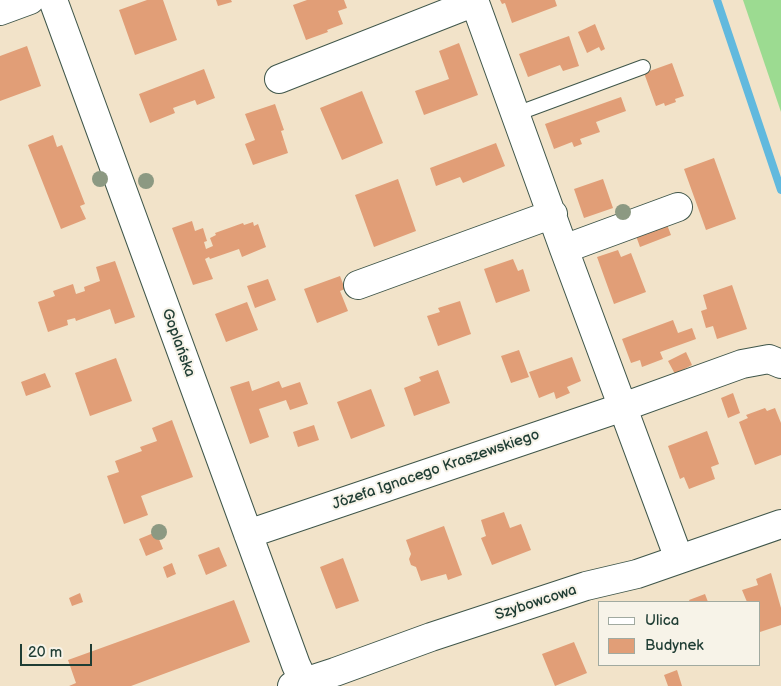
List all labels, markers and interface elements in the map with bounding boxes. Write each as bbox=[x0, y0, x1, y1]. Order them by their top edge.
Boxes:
street label: Goplańska bbox=[157, 306, 199, 380]
street label: Józefa Ignacego Kraszewskiego bbox=[330, 426, 542, 514]
street label: Szybowcowa bbox=[493, 581, 579, 625]
legend bbox=[598, 601, 761, 666]
text: Ulica bbox=[645, 611, 679, 630]
scale bar bbox=[22, 634, 95, 666]
text: Budynek bbox=[645, 636, 704, 655]
text: 20 m bbox=[28, 643, 62, 662]

